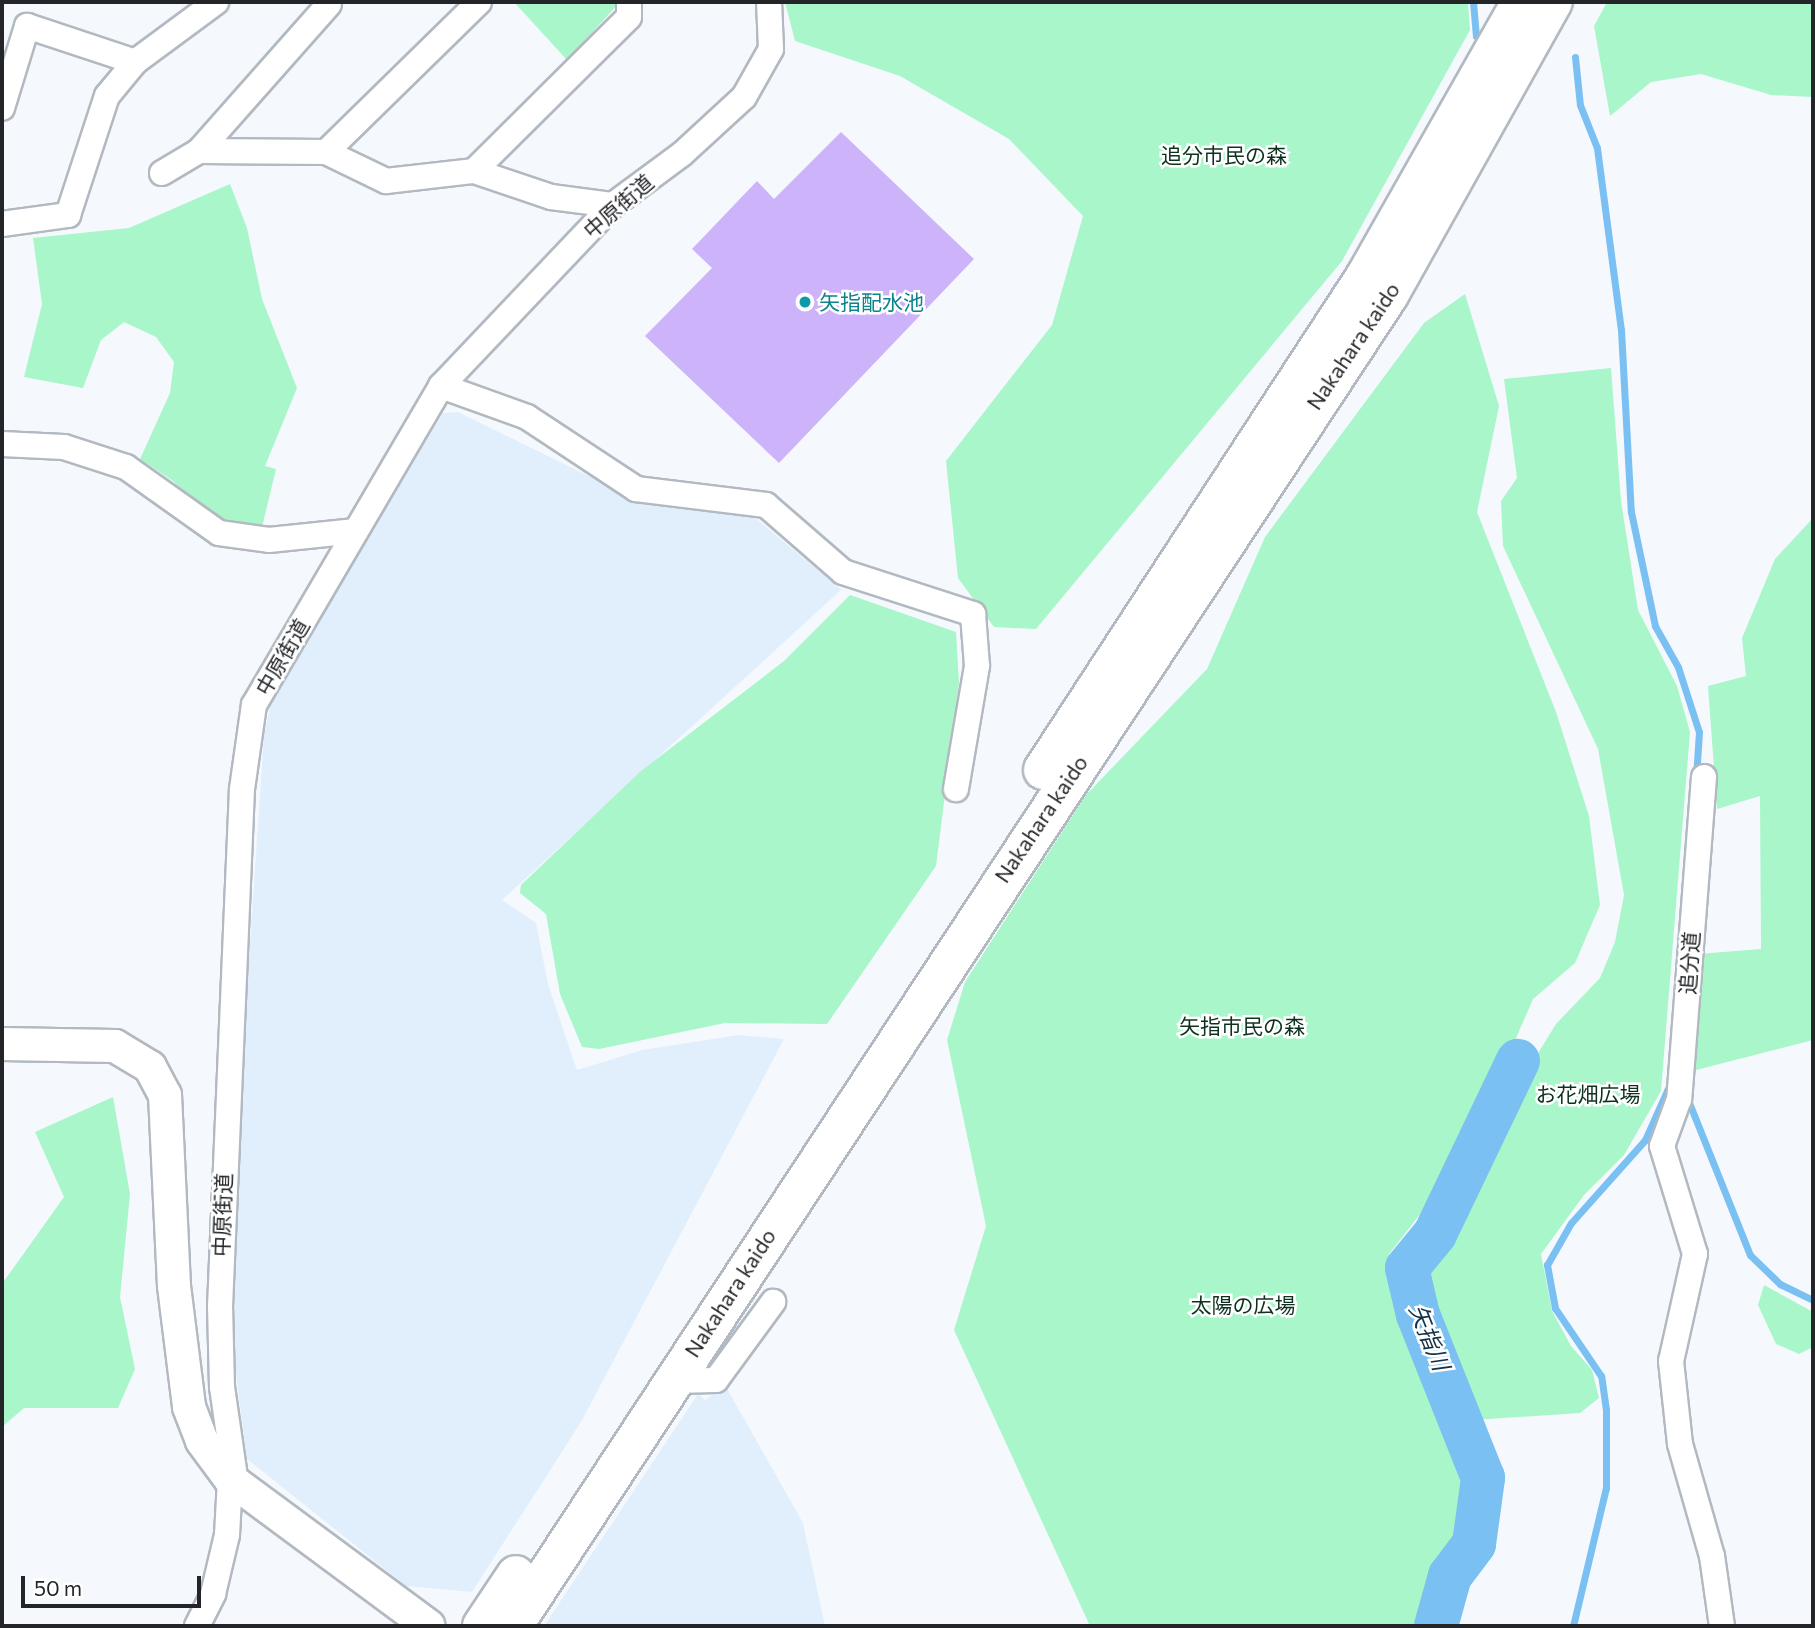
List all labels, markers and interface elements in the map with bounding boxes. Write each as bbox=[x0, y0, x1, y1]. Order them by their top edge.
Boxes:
park label: 追分市民の森 bbox=[1161, 142, 1287, 168]
street label: 中原街道 bbox=[578, 169, 658, 243]
street label: Nakahara kaido bbox=[1301, 278, 1405, 414]
place label: 矢指配水池 bbox=[819, 289, 924, 315]
marker: 矢指配水池 bbox=[797, 294, 813, 310]
street label: 中原街道 bbox=[250, 614, 314, 700]
street label: Nakahara kaido bbox=[989, 751, 1093, 887]
street label: 追分道 bbox=[1674, 931, 1704, 995]
park label: 矢指市民の森 bbox=[1179, 1013, 1305, 1039]
park label: お花畑広場 bbox=[1536, 1081, 1640, 1107]
street label: 中原街道 bbox=[208, 1173, 236, 1257]
street label: Nakahara kaido bbox=[679, 1224, 781, 1362]
park label: 太陽の広場 bbox=[1191, 1292, 1295, 1318]
water label: 矢指川 bbox=[1404, 1300, 1456, 1374]
scale bar bbox=[24, 1562, 205, 1606]
text: 50 m bbox=[34, 1575, 82, 1600]

